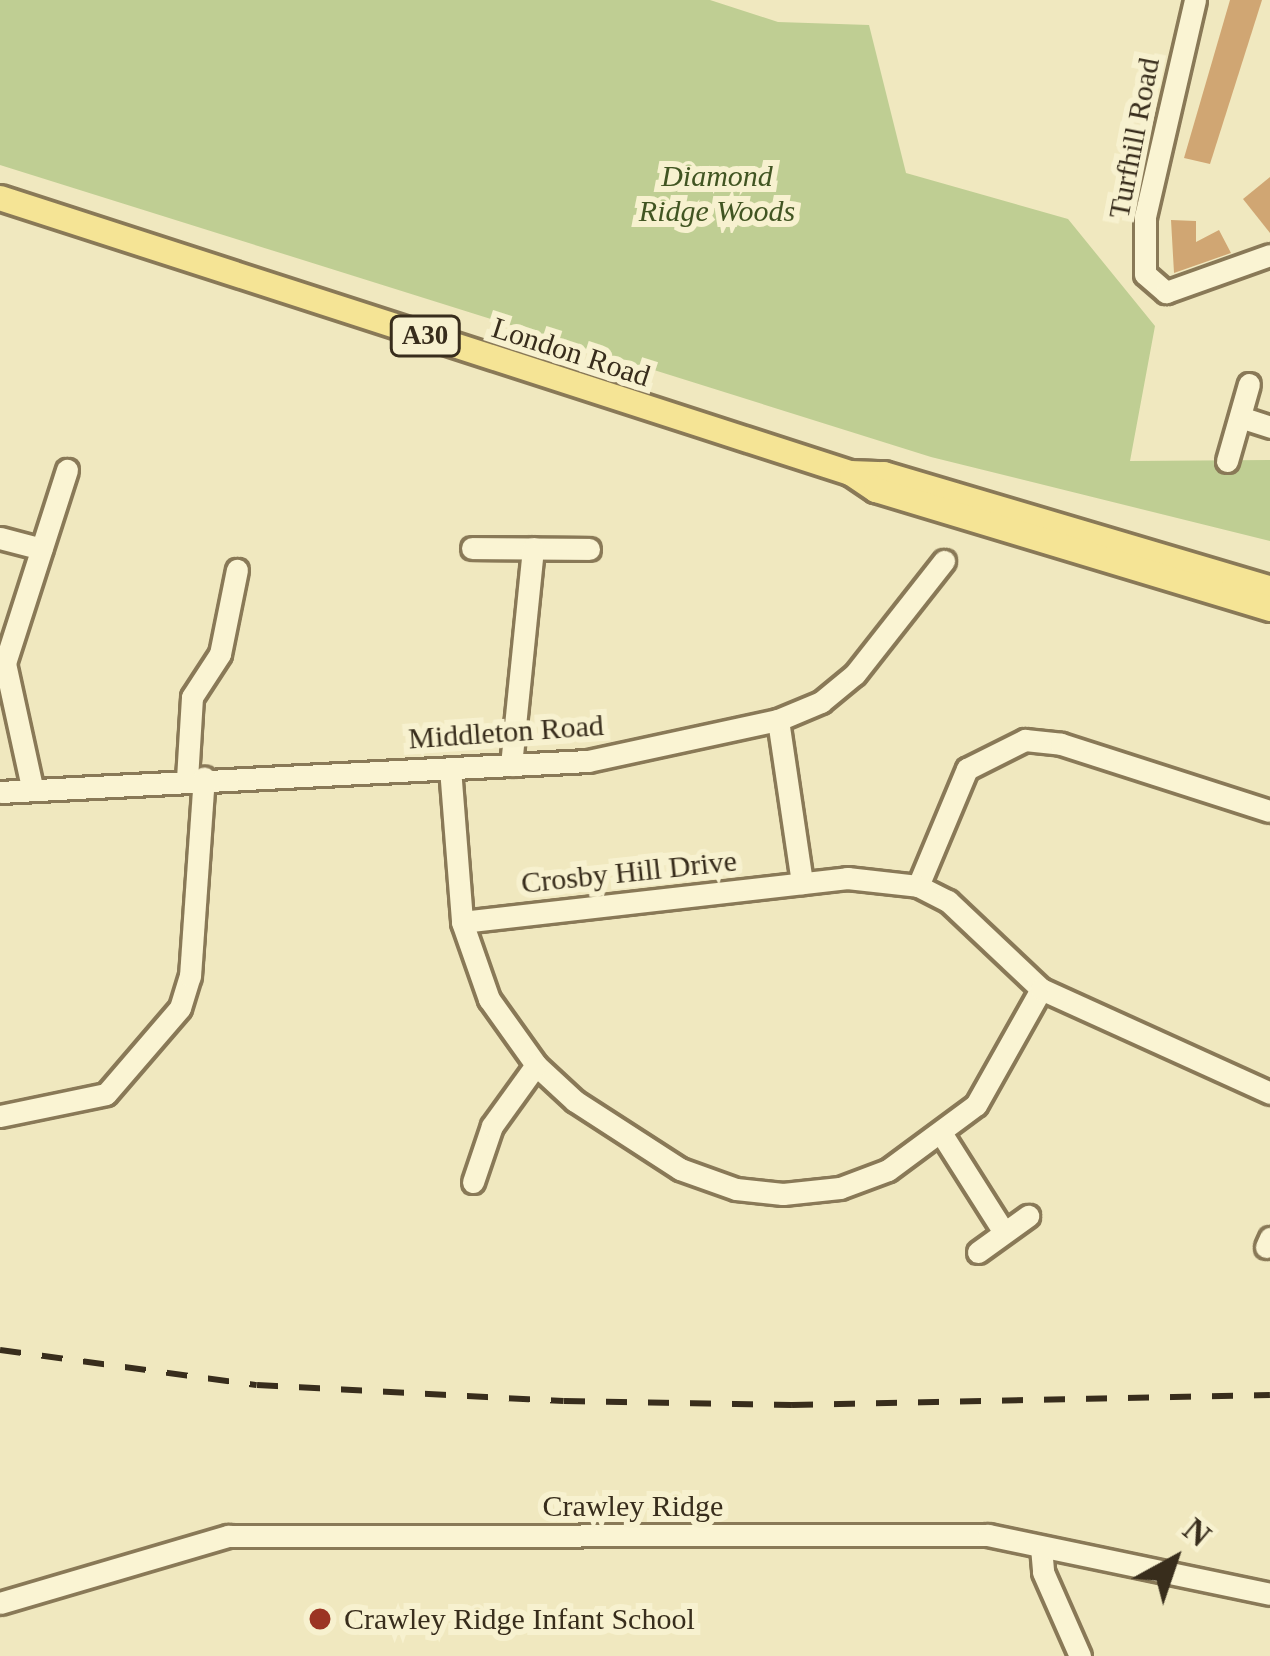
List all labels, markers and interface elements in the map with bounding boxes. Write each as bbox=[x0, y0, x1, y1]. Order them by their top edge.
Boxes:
street label: Turfhill Road bbox=[1101, 55, 1167, 221]
park label: Diamond Ridge Woods bbox=[639, 158, 795, 228]
street label: London Road bbox=[487, 310, 655, 394]
road number: A30 bbox=[389, 315, 461, 357]
street label: Middleton Road bbox=[407, 707, 605, 757]
street label: Crosby Hill Drive bbox=[519, 843, 739, 901]
street label: Crawley Ridge bbox=[543, 1488, 723, 1524]
north arrow bbox=[1114, 1500, 1234, 1620]
text: N bbox=[1176, 1511, 1218, 1554]
place label: Crawley Ridge Infant School bbox=[344, 1601, 695, 1637]
marker: Crawley Ridge Infant School bbox=[307, 1606, 333, 1632]

